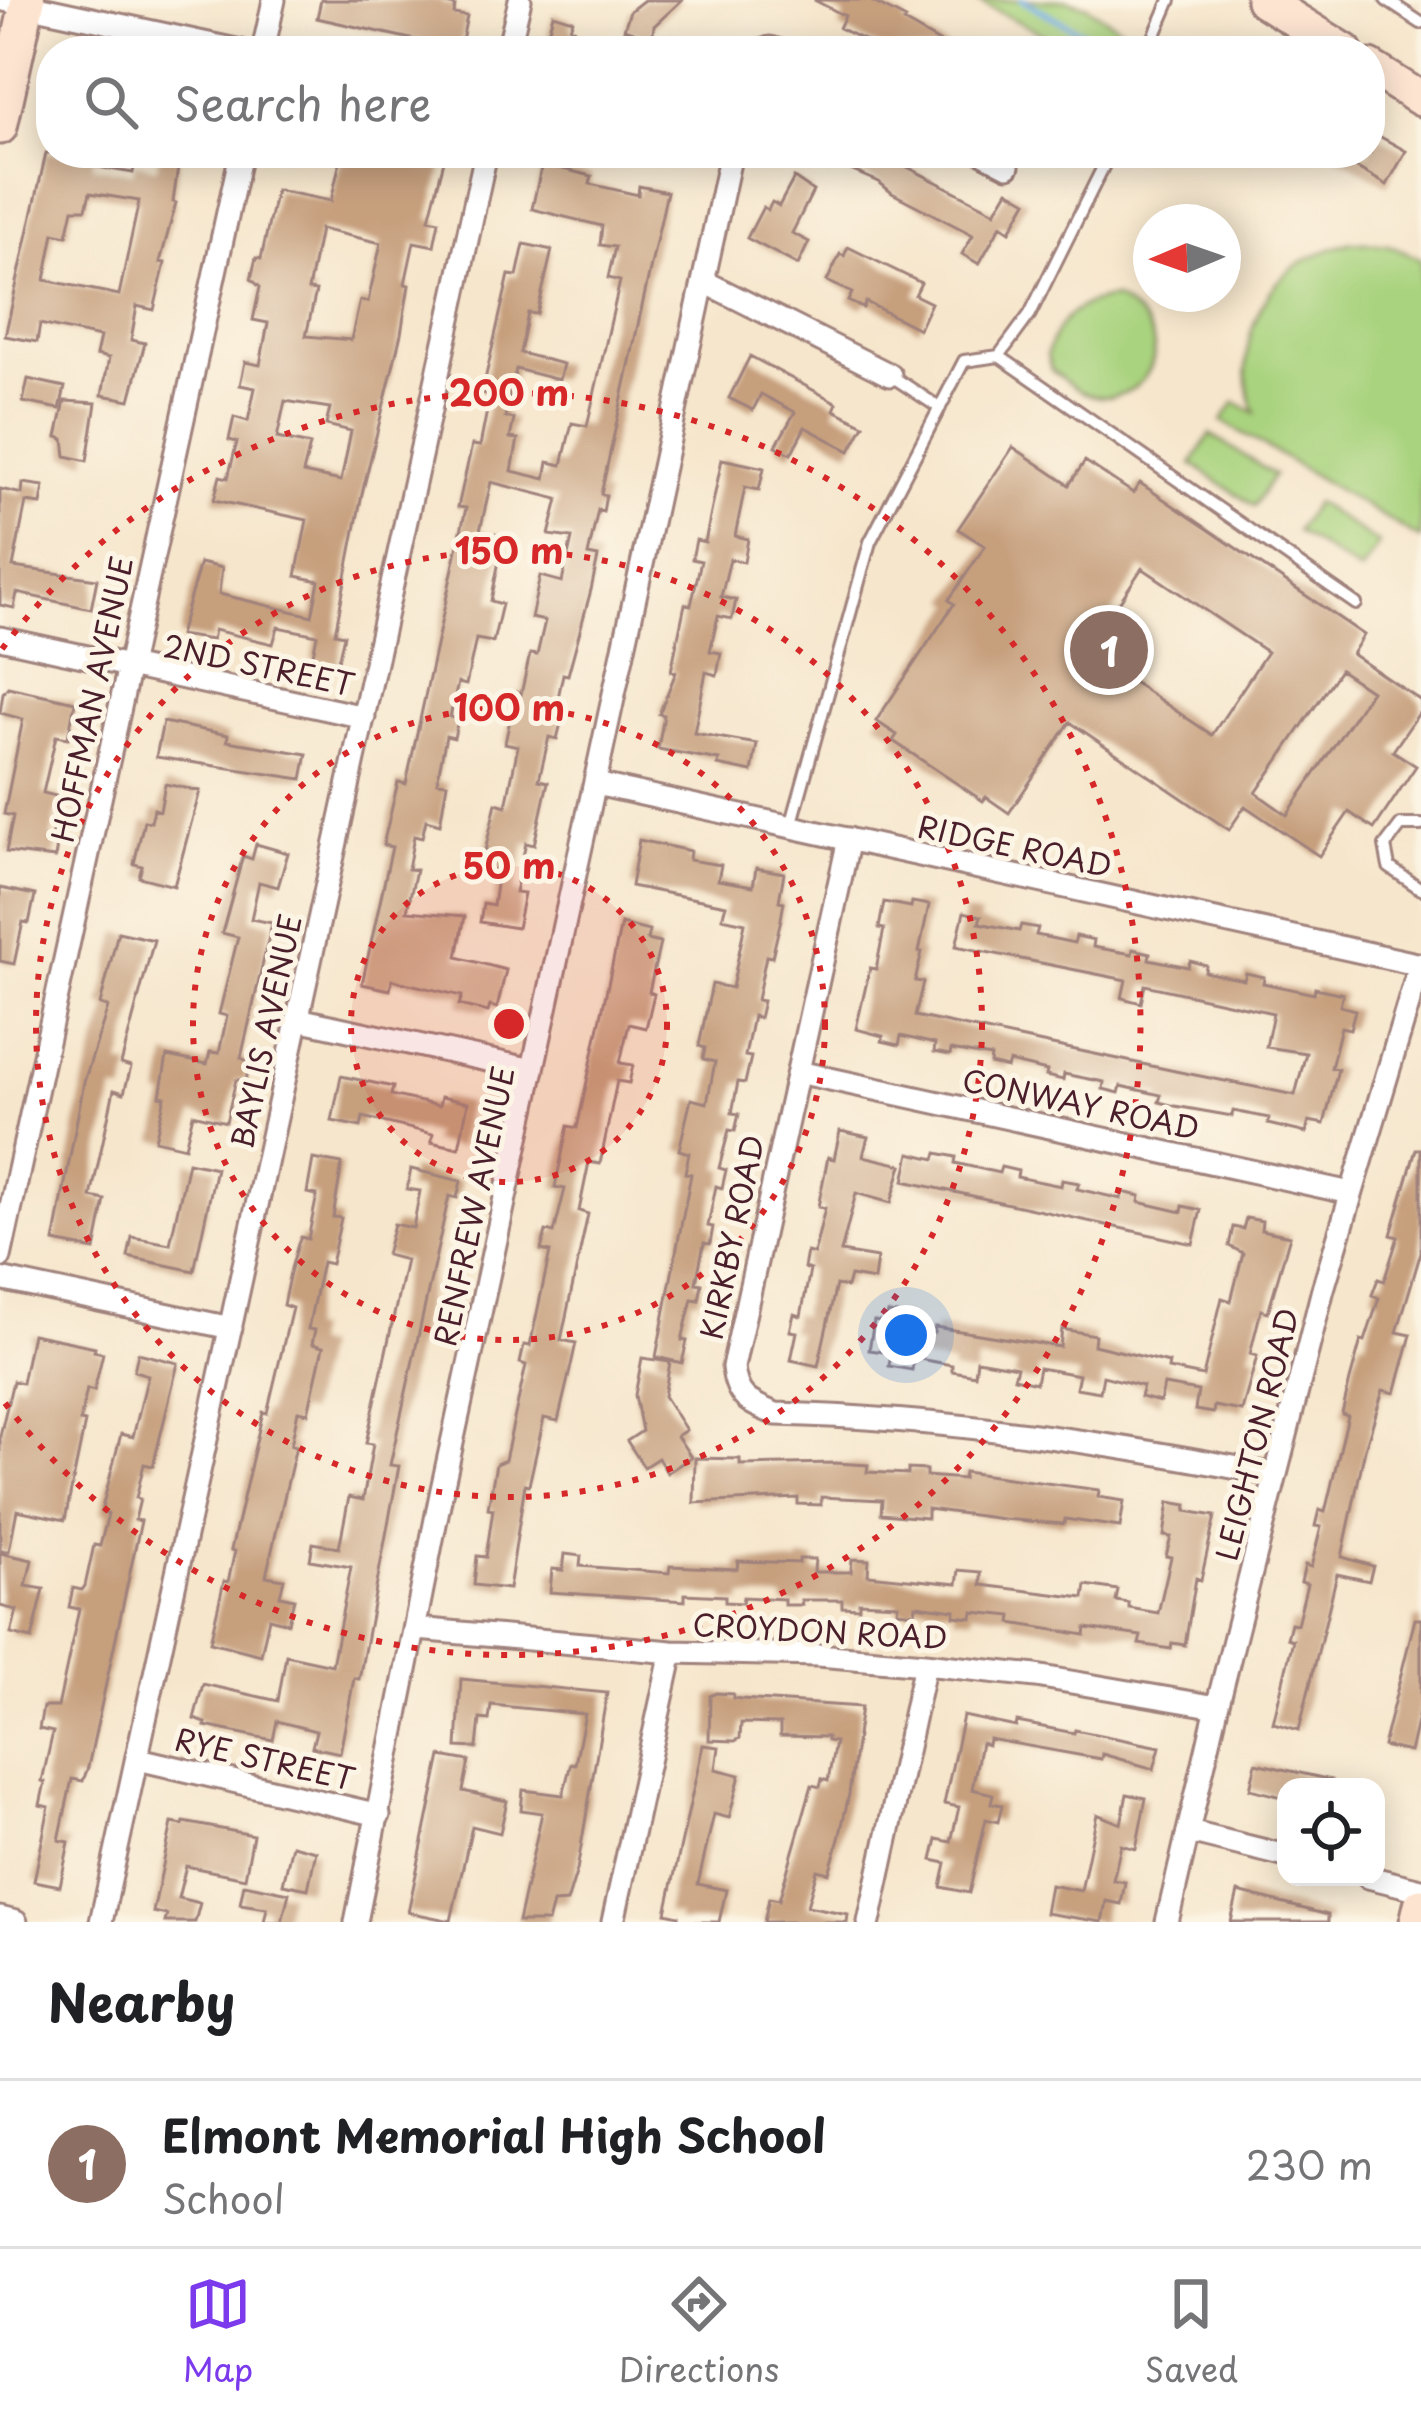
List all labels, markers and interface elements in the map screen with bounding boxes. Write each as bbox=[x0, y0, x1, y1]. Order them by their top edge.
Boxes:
search box bbox=[36, 36, 1385, 168]
text: Search here bbox=[174, 68, 431, 136]
icon: search bbox=[78, 69, 144, 135]
north arrow bbox=[1133, 204, 1241, 312]
text: 200 m bbox=[449, 364, 569, 418]
text: 150 m bbox=[454, 522, 564, 576]
street label: HOFFMAN AVENUE bbox=[39, 552, 143, 846]
pin: 1 bbox=[1070, 605, 1148, 695]
street label: 2ND STREET bbox=[159, 622, 359, 706]
text: 100 m bbox=[453, 679, 565, 733]
street label: RIDGE ROAD bbox=[914, 803, 1116, 887]
text: 50 m bbox=[462, 837, 556, 891]
street label: BAYLIS AVENUE bbox=[218, 910, 312, 1152]
centre of rings bbox=[488, 1003, 530, 1045]
street label: CONWAY ROAD bbox=[958, 1056, 1204, 1150]
street label: RENFREW AVENUE bbox=[421, 1062, 525, 1350]
street label: KIRKBY ROAD bbox=[687, 1131, 775, 1343]
street label: LEIGHTON ROAD bbox=[1203, 1303, 1309, 1565]
your location bbox=[876, 1305, 936, 1365]
street label: CROYDON ROAD bbox=[691, 1601, 949, 1659]
street label: RYE STREET bbox=[171, 1715, 360, 1801]
map controls bbox=[1277, 1778, 1385, 1886]
button: locate bbox=[1277, 1778, 1385, 1886]
text: Nearby bbox=[48, 1962, 235, 2039]
text: Elmont Memorial High School bbox=[162, 2100, 826, 2168]
text: 1 bbox=[78, 2134, 96, 2193]
text: 230 m bbox=[1246, 2134, 1373, 2193]
text: School bbox=[162, 2168, 285, 2227]
tab: Map bbox=[183, 2271, 253, 2393]
tab: Directions bbox=[619, 2271, 779, 2393]
tab: Saved bbox=[1145, 2271, 1238, 2393]

